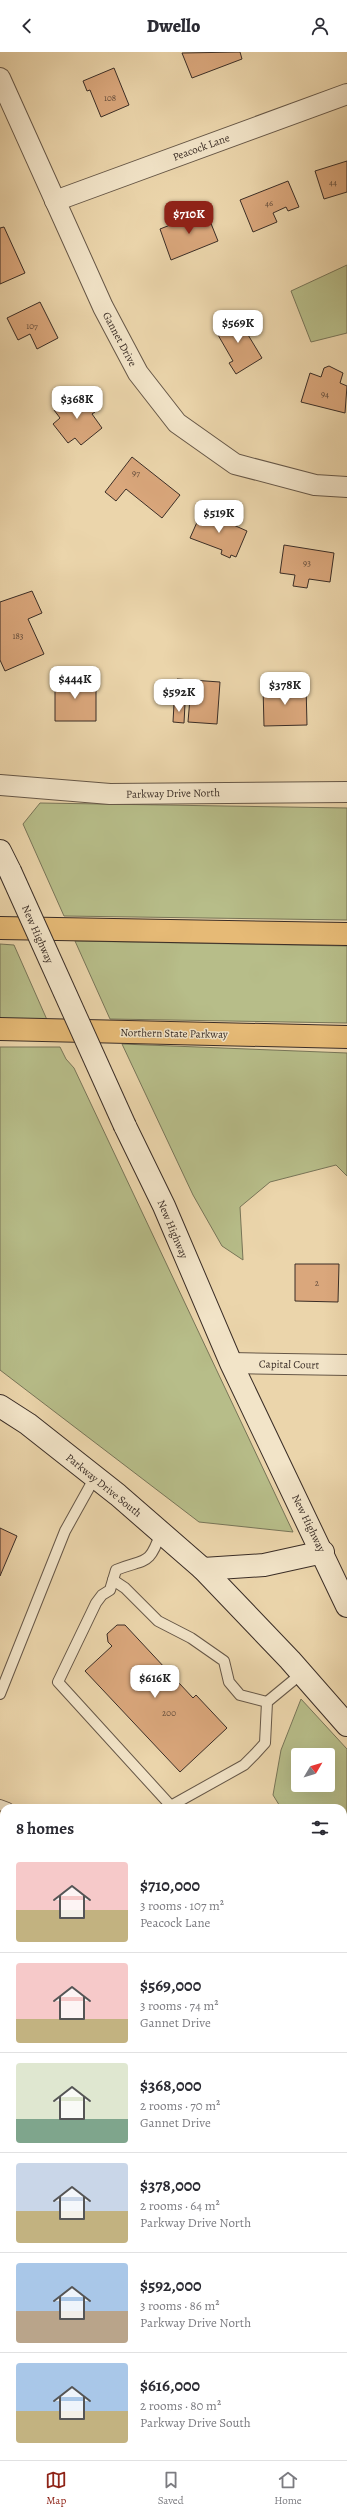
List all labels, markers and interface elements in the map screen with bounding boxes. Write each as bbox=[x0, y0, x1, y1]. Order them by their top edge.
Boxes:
text: Dwello bbox=[147, 14, 200, 38]
icon: back bbox=[16, 15, 38, 37]
icon: person bbox=[309, 15, 331, 37]
house number: 108 bbox=[104, 92, 116, 104]
street label: Peacock Lane bbox=[171, 130, 232, 165]
house number: 44 bbox=[329, 176, 337, 188]
house number: 46 bbox=[265, 197, 273, 209]
pin: $710K bbox=[161, 201, 217, 235]
text: $710K bbox=[173, 205, 205, 222]
street label: Gannet Drive bbox=[99, 309, 140, 369]
pin: $569K bbox=[210, 310, 266, 344]
text: $569K bbox=[222, 314, 254, 331]
house number: 107 bbox=[26, 320, 38, 332]
pin: $368K bbox=[49, 386, 105, 420]
house number: 94 bbox=[321, 388, 329, 400]
text: $368K bbox=[61, 390, 93, 407]
house number: 97 bbox=[132, 467, 140, 479]
pin: $519K bbox=[191, 500, 247, 534]
text: $519K bbox=[204, 504, 234, 521]
house number: 93 bbox=[303, 557, 311, 569]
house number: 183 bbox=[12, 630, 24, 642]
pin: $444K bbox=[47, 666, 103, 700]
text: $444K bbox=[59, 670, 91, 687]
pin: $378K bbox=[257, 672, 313, 706]
text: $378K bbox=[269, 676, 301, 693]
pin: $592K bbox=[151, 679, 207, 713]
text: $592K bbox=[163, 683, 195, 700]
street label: Parkway Drive North bbox=[126, 785, 220, 802]
street label: New Highway bbox=[18, 903, 57, 966]
street label: Northern State Parkway bbox=[120, 1025, 228, 1042]
street label: New Highway bbox=[153, 1198, 192, 1261]
house number: 2 bbox=[315, 1277, 320, 1289]
street label: Capital Court bbox=[259, 1356, 320, 1373]
street label: Parkway Drive South bbox=[63, 1450, 145, 1521]
street label: New Highway bbox=[288, 1492, 329, 1555]
pin: $616K bbox=[127, 1665, 183, 1699]
text: $616K bbox=[139, 1669, 171, 1686]
house number: 200 bbox=[162, 1707, 176, 1719]
north arrow bbox=[291, 1748, 335, 1792]
map controls bbox=[291, 1748, 335, 1792]
text: 8 homes bbox=[16, 1817, 74, 1840]
icon: filters bbox=[309, 1817, 331, 1839]
text: $710,000 bbox=[140, 1874, 200, 1897]
icon: home bbox=[48, 1878, 96, 1926]
text: 3 rooms · 107 m² bbox=[140, 1897, 224, 1914]
text: Peacock Lane bbox=[140, 1914, 210, 1931]
text: $569,000 bbox=[140, 1974, 201, 1997]
icon: home bbox=[48, 1979, 96, 2027]
text: 3 rooms · 74 m² bbox=[140, 1997, 219, 2014]
text: Gannet Drive bbox=[140, 2014, 211, 2031]
text: $368,000 bbox=[140, 2074, 202, 2097]
icon: home bbox=[48, 2079, 96, 2127]
text: 2 rooms · 70 m² bbox=[140, 2097, 220, 2114]
text: Gannet Drive bbox=[140, 2114, 211, 2131]
text: $378,000 bbox=[140, 2174, 201, 2197]
icon: home bbox=[48, 2179, 96, 2227]
text: 2 rooms · 64 m² bbox=[140, 2197, 220, 2214]
text: Parkway Drive North bbox=[140, 2214, 251, 2231]
text: $592,000 bbox=[140, 2274, 202, 2297]
icon: home bbox=[48, 2279, 96, 2327]
text: 3 rooms · 86 m² bbox=[140, 2297, 220, 2314]
text: Parkway Drive North bbox=[140, 2314, 251, 2331]
text: $616,000 bbox=[140, 2374, 200, 2397]
icon: home bbox=[48, 2379, 96, 2427]
text: 2 rooms · 80 m² bbox=[140, 2397, 221, 2414]
text: Parkway Drive South bbox=[140, 2414, 251, 2431]
tab: Map bbox=[45, 2469, 67, 2508]
tab: Saved bbox=[158, 2469, 184, 2508]
tab: Home bbox=[274, 2469, 302, 2508]

